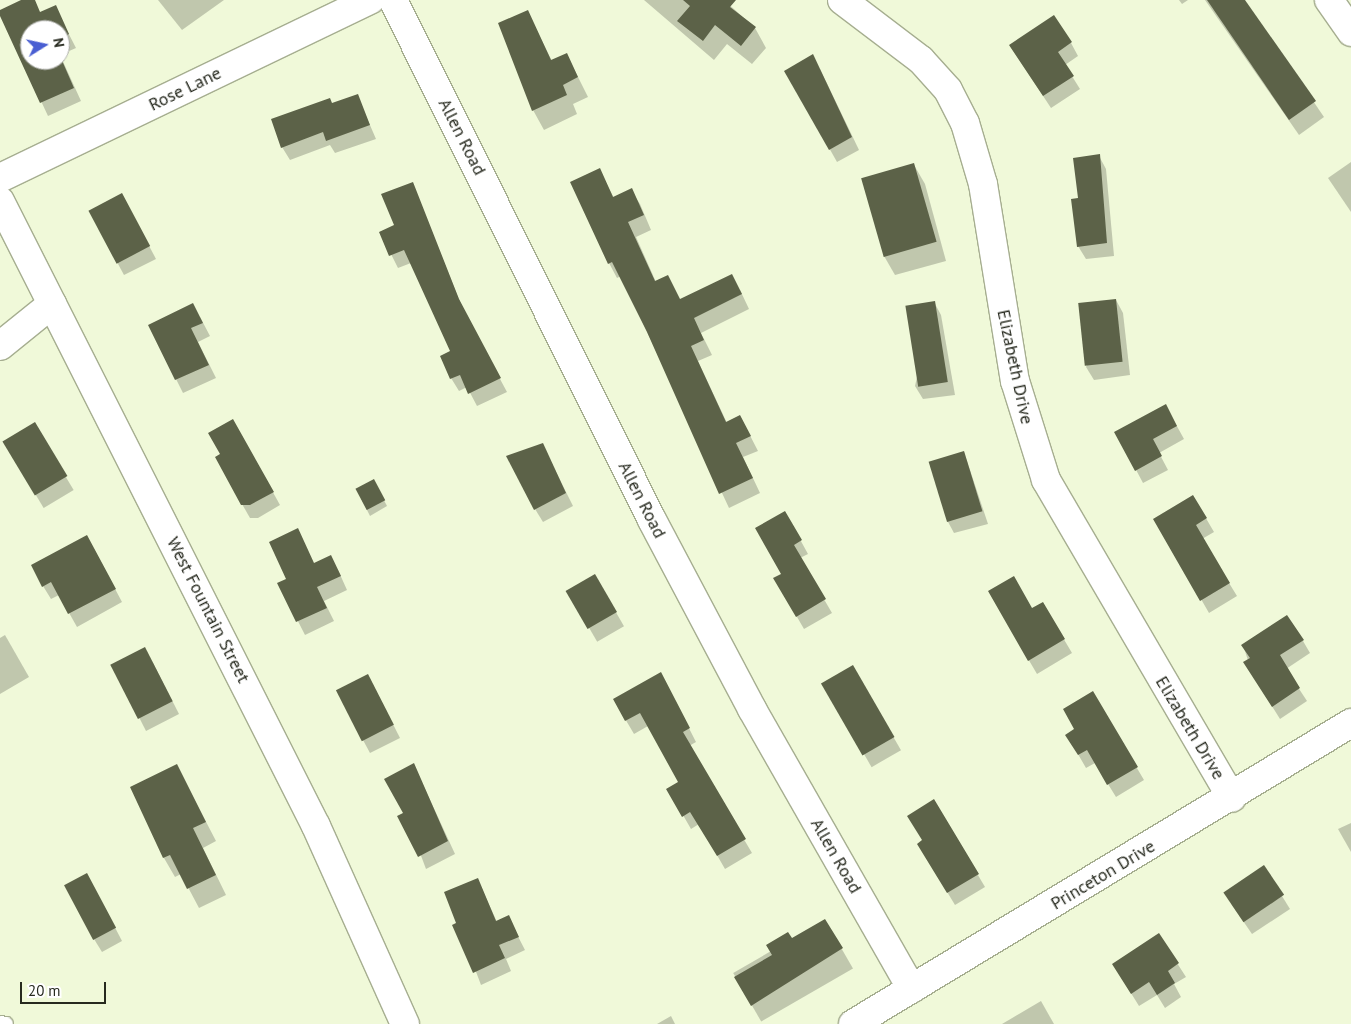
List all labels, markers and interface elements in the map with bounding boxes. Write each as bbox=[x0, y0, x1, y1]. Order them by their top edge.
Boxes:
north arrow bbox=[20, 20, 70, 70]
text: N bbox=[49, 36, 68, 49]
street label: Rose Lane bbox=[145, 62, 225, 116]
street label: Allen Road bbox=[434, 95, 490, 179]
street label: Elizabeth Drive bbox=[992, 308, 1038, 426]
street label: Allen Road bbox=[614, 458, 670, 542]
street label: West Fountain Street bbox=[162, 533, 254, 687]
street label: Elizabeth Drive bbox=[1151, 672, 1229, 784]
street label: Allen Road bbox=[806, 815, 866, 897]
street label: Princeton Drive bbox=[1047, 835, 1159, 915]
scale bar bbox=[22, 972, 109, 1004]
text: 20 m bbox=[28, 981, 61, 1000]

